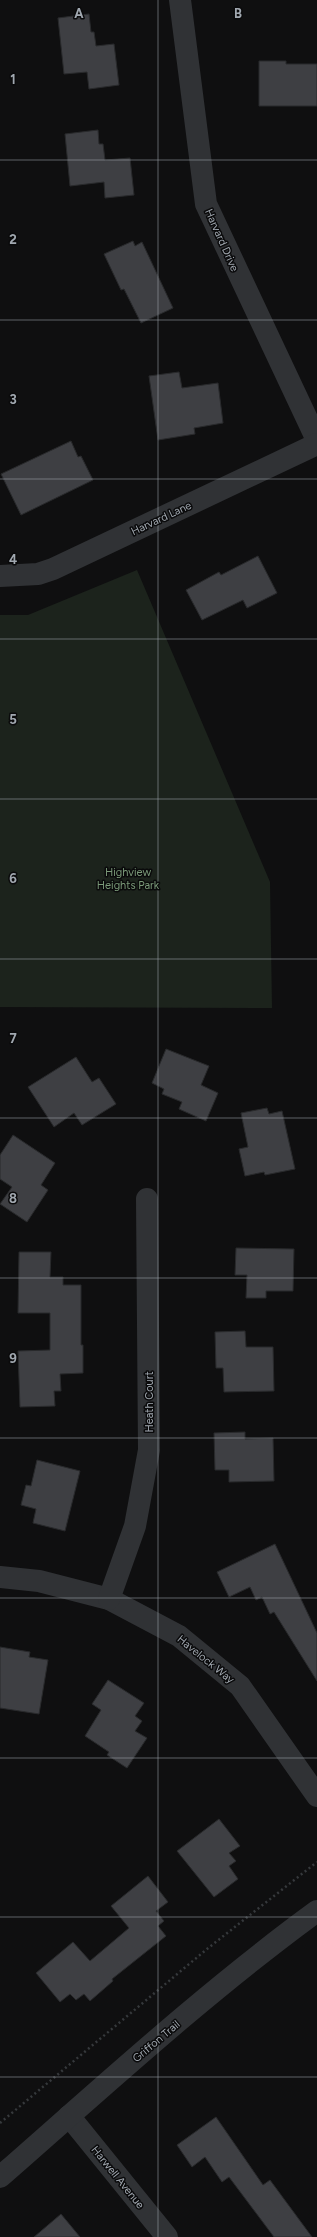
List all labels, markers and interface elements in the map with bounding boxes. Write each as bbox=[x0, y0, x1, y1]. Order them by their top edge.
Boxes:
text: A bbox=[74, 6, 84, 21]
text: B bbox=[234, 6, 242, 21]
text: 1 bbox=[10, 72, 16, 87]
street label: Harvard Drive bbox=[202, 207, 241, 274]
text: 2 bbox=[9, 232, 17, 247]
text: 3 bbox=[9, 392, 17, 407]
street label: Harvard Lane bbox=[129, 499, 193, 538]
text: 4 bbox=[9, 552, 17, 567]
text: 5 bbox=[9, 712, 17, 727]
park label: Highview Heights Park bbox=[97, 866, 160, 892]
text: 6 bbox=[9, 871, 17, 886]
text: 7 bbox=[9, 1031, 17, 1046]
text: 8 bbox=[9, 1191, 17, 1206]
text: 9 bbox=[9, 1351, 17, 1366]
street label: Heath Court bbox=[143, 1371, 156, 1433]
street label: Havelock Way bbox=[175, 1632, 237, 1686]
street label: Griffon Trail bbox=[130, 2018, 183, 2065]
street label: Harwell Avenue bbox=[88, 2143, 147, 2211]

